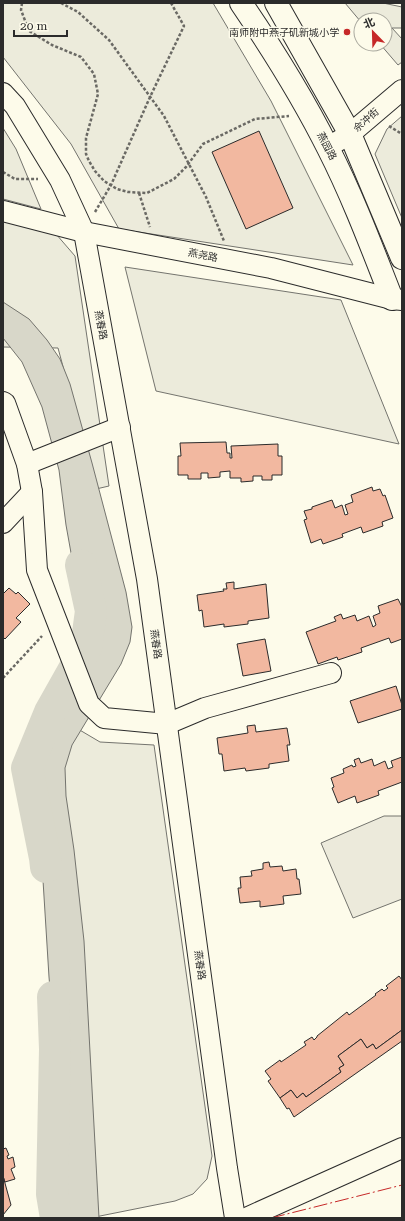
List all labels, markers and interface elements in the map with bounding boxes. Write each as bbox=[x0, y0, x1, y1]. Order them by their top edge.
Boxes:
scale bar bbox=[14, 12, 67, 38]
north arrow bbox=[353, 12, 393, 52]
text: 北 bbox=[362, 15, 377, 31]
text: 20 m bbox=[20, 19, 47, 33]
place label: 南师附中燕子矶新城小学 bbox=[229, 27, 339, 38]
marker: 南师附中燕子矶新城小学 bbox=[342, 27, 352, 37]
street label: 佘冲街 bbox=[351, 106, 381, 134]
street label: 燕园路 bbox=[315, 130, 339, 162]
street label: 燕尧路 bbox=[187, 247, 219, 263]
street label: 燕春路 bbox=[93, 309, 109, 341]
street label: 燕春路 bbox=[148, 628, 164, 660]
street label: 燕春路 bbox=[192, 949, 208, 981]

